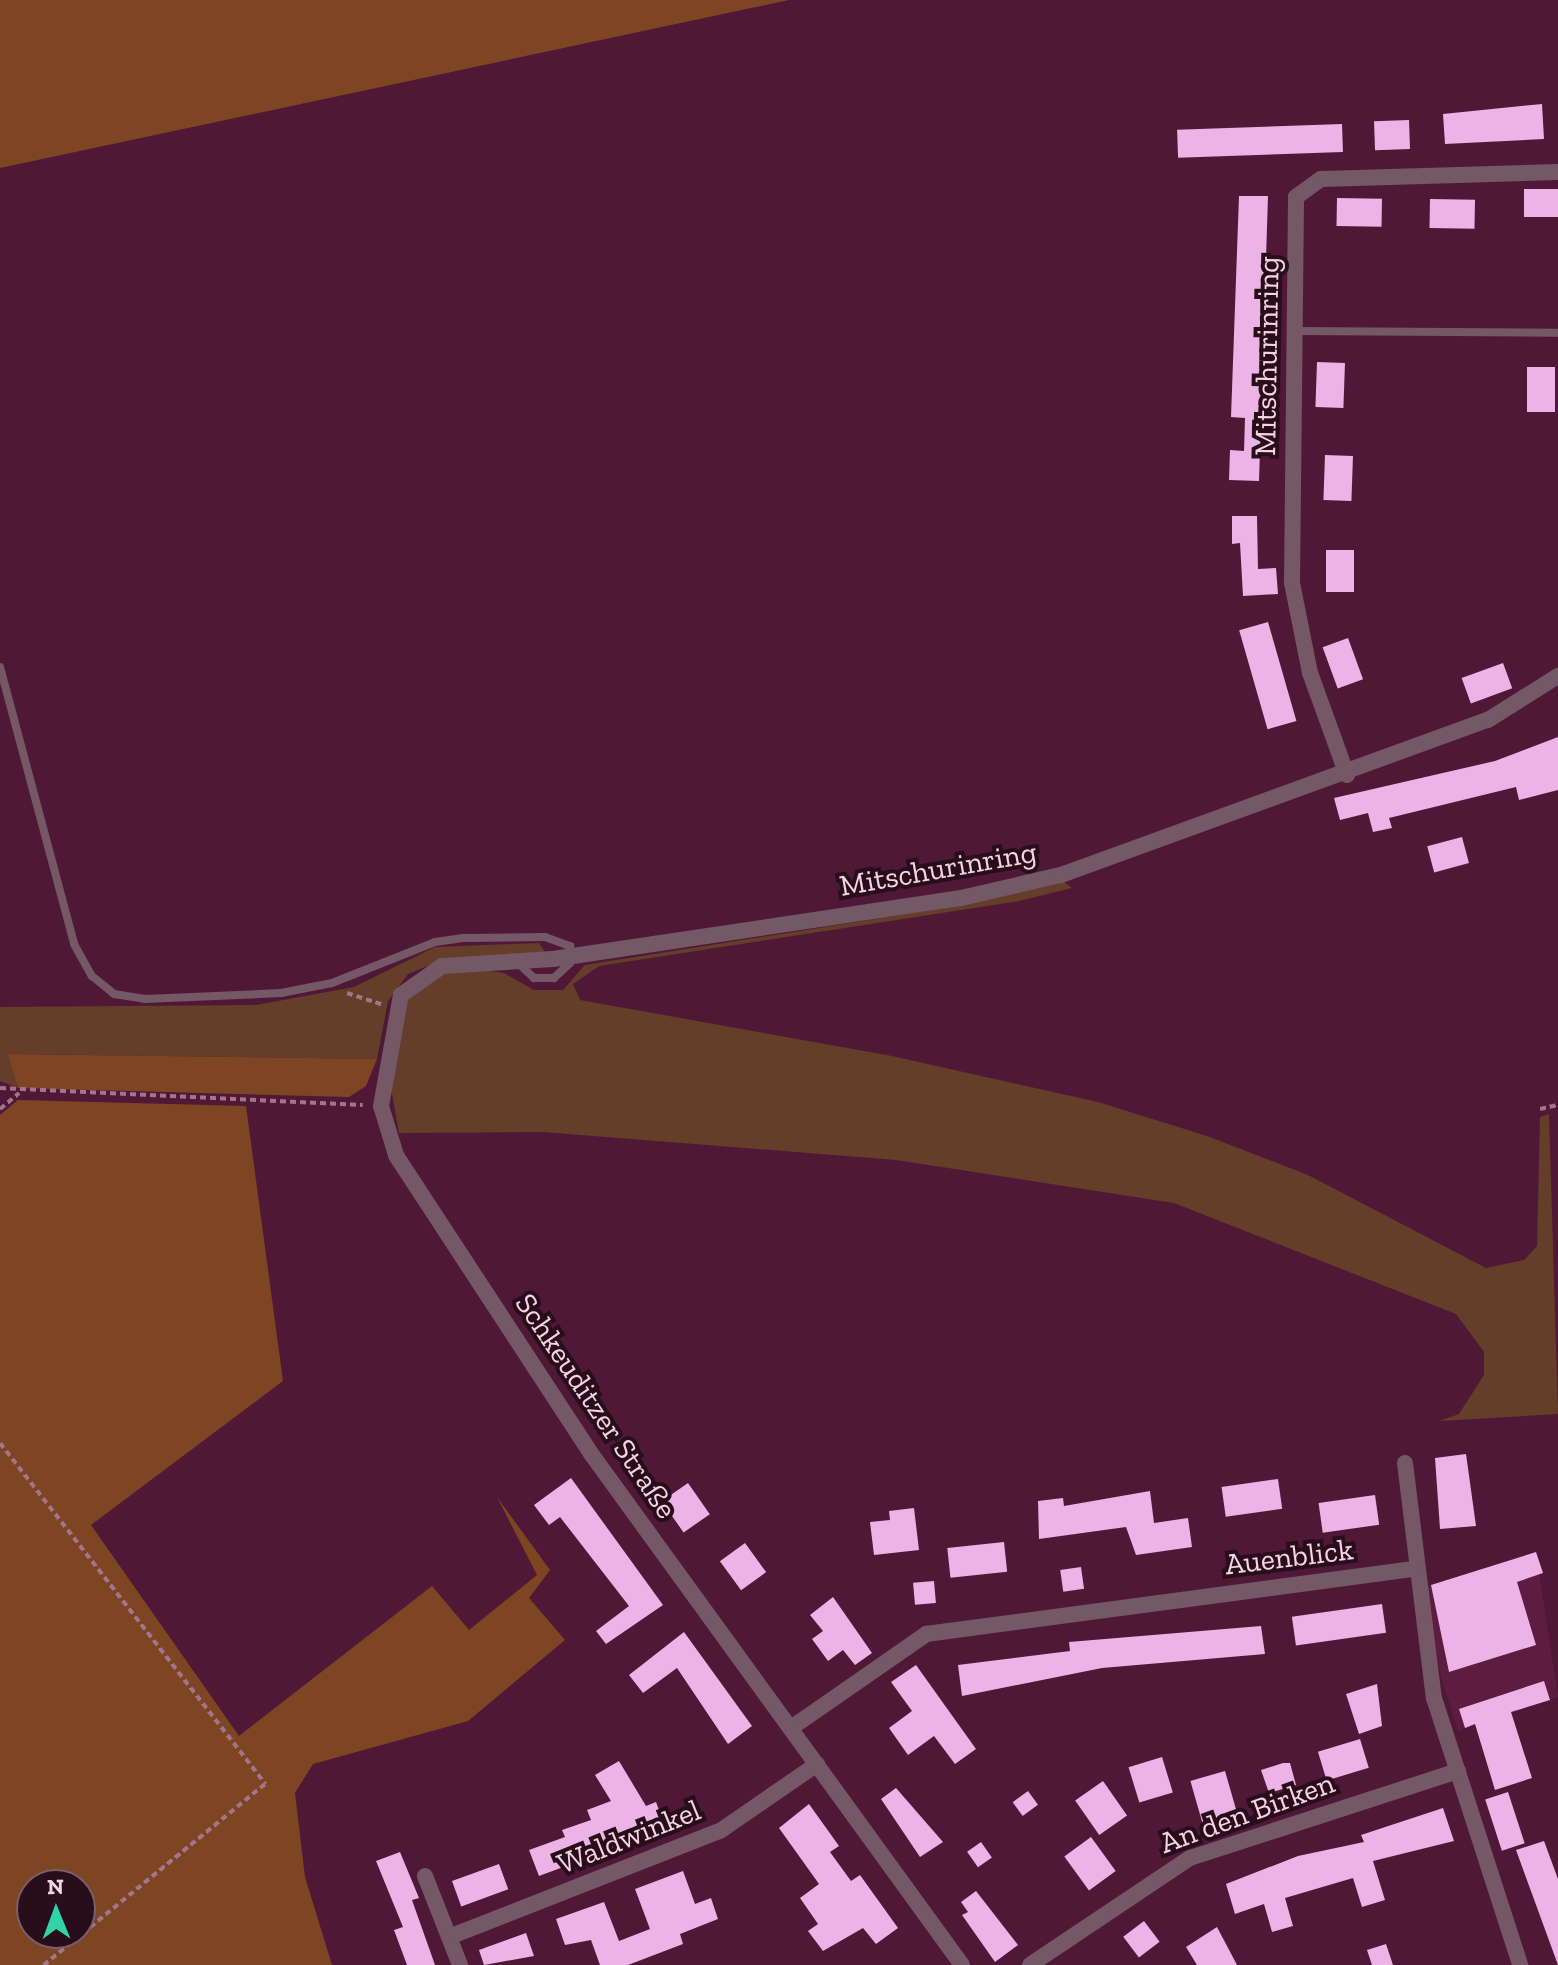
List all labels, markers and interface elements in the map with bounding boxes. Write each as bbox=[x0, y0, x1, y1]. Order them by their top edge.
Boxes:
street label: Mitschurinring bbox=[1247, 256, 1287, 456]
street label: Mitschurinring bbox=[837, 834, 1039, 904]
street label: Schkeuditzer Straße bbox=[507, 1287, 685, 1525]
street label: Auenblick bbox=[1223, 1531, 1355, 1583]
street label: An den Birken bbox=[1155, 1765, 1339, 1861]
street label: Waldwinkel bbox=[552, 1792, 706, 1882]
north arrow bbox=[16, 1869, 96, 1949]
text: N bbox=[47, 1873, 64, 1900]

